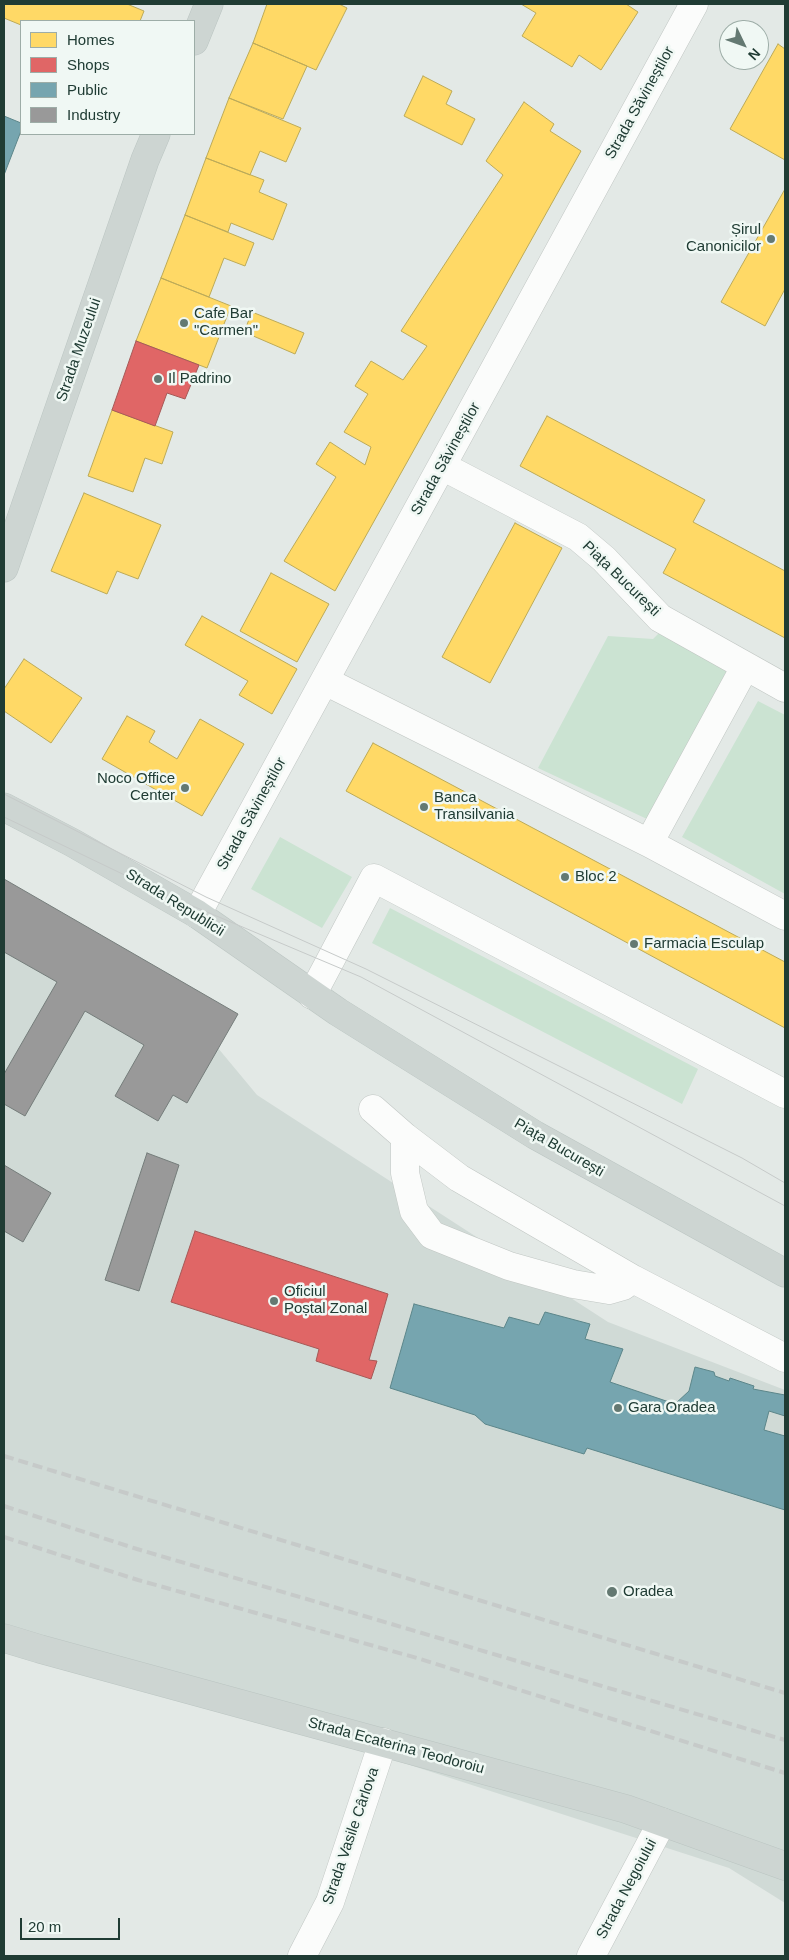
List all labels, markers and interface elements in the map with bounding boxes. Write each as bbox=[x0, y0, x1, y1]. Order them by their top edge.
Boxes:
legend bbox=[20, 20, 195, 135]
north arrow bbox=[719, 20, 769, 70]
text: Homes bbox=[67, 31, 115, 48]
street label: Strada Săvineștilor bbox=[602, 44, 678, 162]
text: N bbox=[745, 45, 764, 63]
text: Shops bbox=[67, 56, 110, 73]
text: Public bbox=[67, 81, 108, 98]
text: Industry bbox=[67, 106, 120, 123]
place label: Șirul Canonicilor bbox=[686, 221, 761, 256]
marker: Șirul Canonicilor bbox=[765, 233, 777, 245]
street label: Strada Muzeului bbox=[53, 296, 105, 404]
place label: Cafe Bar "Carmen" bbox=[194, 305, 258, 340]
marker: Cafe Bar "Carmen" bbox=[178, 317, 190, 329]
place label: Il Padrino bbox=[168, 370, 231, 388]
marker: Il Padrino bbox=[152, 373, 164, 385]
street label: Strada Săvineștilor bbox=[408, 400, 484, 518]
street label: Piața București bbox=[578, 537, 664, 621]
street label: Strada Săvineștilor bbox=[214, 755, 290, 873]
place label: Noco Office Center bbox=[97, 770, 175, 805]
marker: Noco Office Center bbox=[179, 782, 191, 794]
place label: Banca Transilvania bbox=[434, 789, 514, 824]
marker: Banca Transilvania bbox=[418, 801, 430, 813]
street label: Strada Republicii bbox=[122, 865, 228, 941]
place label: Bloc 2 bbox=[575, 868, 617, 886]
marker: Bloc 2 bbox=[559, 871, 571, 883]
place label: Farmacia Esculap bbox=[644, 935, 764, 953]
marker: Farmacia Esculap bbox=[628, 938, 640, 950]
street label: Piața București bbox=[511, 1115, 607, 1181]
place label: Oficiul Poștal Zonal bbox=[284, 1283, 367, 1318]
marker: Oficiul Poștal Zonal bbox=[268, 1295, 280, 1307]
place label: Gara Oradea bbox=[628, 1399, 716, 1417]
marker: Gara Oradea bbox=[612, 1402, 624, 1414]
place label: Oradea bbox=[623, 1583, 673, 1601]
marker: Oradea bbox=[605, 1585, 619, 1599]
street label: Strada Ecaterina Teodoroiu bbox=[306, 1714, 486, 1778]
street label: Strada Vasile Cârlova bbox=[319, 1765, 383, 1907]
street label: Strada Negoiului bbox=[593, 1836, 661, 1942]
scale bar bbox=[22, 1908, 122, 1940]
text: 20 m bbox=[28, 1918, 61, 1935]

